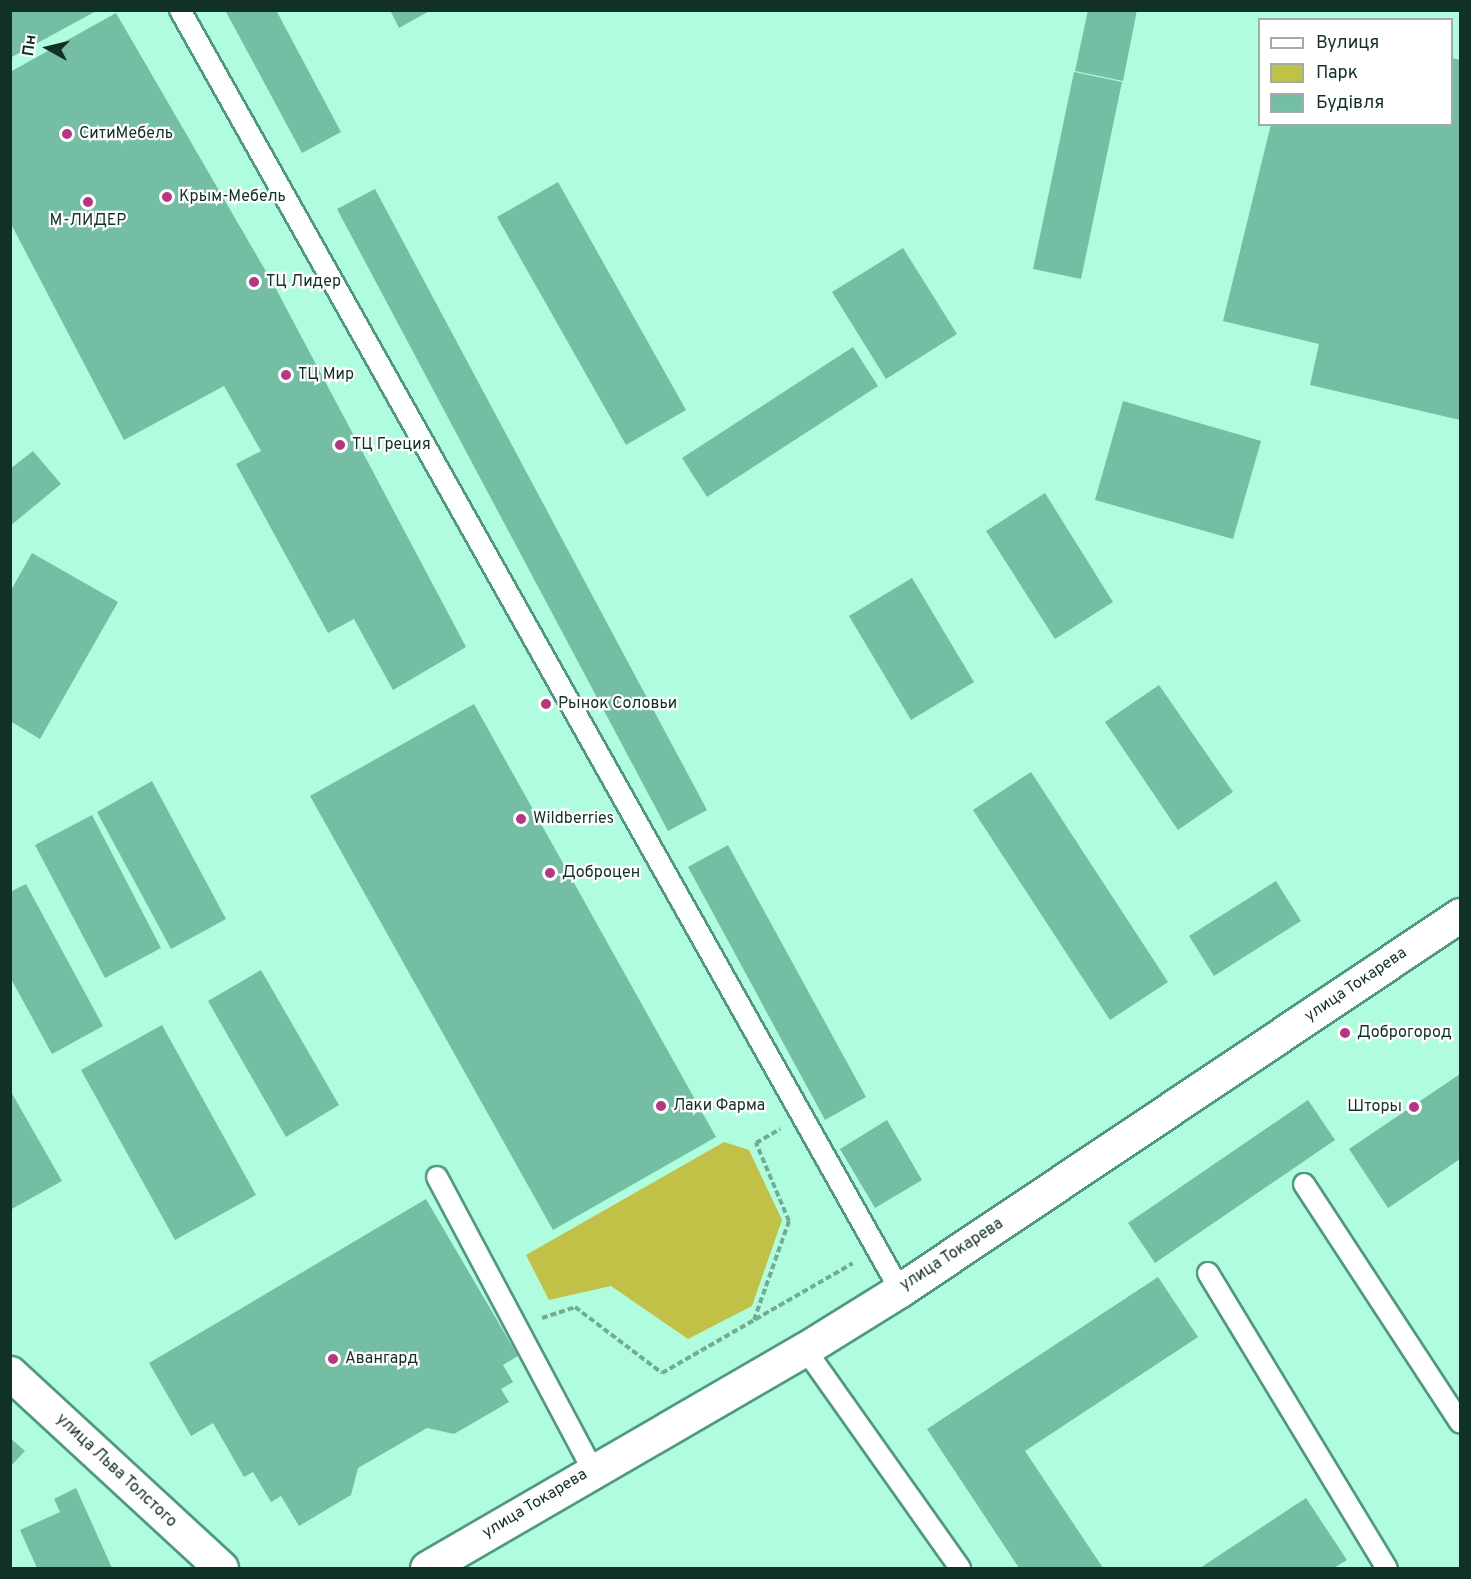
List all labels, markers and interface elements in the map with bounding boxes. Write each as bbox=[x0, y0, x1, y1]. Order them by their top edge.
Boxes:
north arrow bbox=[18, 18, 78, 78]
legend bbox=[1258, 18, 1453, 126]
text: Вулиця bbox=[1316, 32, 1379, 55]
text: Пн bbox=[19, 33, 42, 58]
text: Парк bbox=[1316, 62, 1358, 85]
text: Будівля bbox=[1316, 92, 1384, 115]
place label: СитиМебель bbox=[79, 124, 173, 144]
marker: СитиМебель bbox=[60, 127, 74, 141]
place label: Крым-Мебель bbox=[179, 187, 286, 207]
marker: Крым-Мебель bbox=[160, 190, 174, 204]
marker: М-ЛИДЕР bbox=[81, 195, 95, 209]
place label: М-ЛИДЕР bbox=[50, 211, 126, 231]
place label: ТЦ Лидер bbox=[266, 272, 341, 292]
marker: ТЦ Лидер bbox=[247, 275, 261, 289]
place label: ТЦ Мир bbox=[298, 365, 354, 385]
marker: ТЦ Мир bbox=[279, 368, 293, 382]
place label: ТЦ Греция bbox=[352, 435, 431, 455]
marker: ТЦ Греция bbox=[333, 438, 347, 452]
place label: Рынок Соловьи bbox=[558, 694, 677, 714]
marker: Рынок Соловьи bbox=[539, 697, 553, 711]
place label: Wildberries bbox=[533, 809, 614, 829]
marker: Wildberries bbox=[514, 812, 528, 826]
place label: Доброцен bbox=[562, 863, 640, 883]
marker: Доброцен bbox=[543, 866, 557, 880]
street label: улица Токарева bbox=[1301, 944, 1411, 1026]
place label: Доброгород bbox=[1357, 1023, 1452, 1043]
marker: Доброгород bbox=[1338, 1026, 1352, 1040]
place label: Лаки Фарма bbox=[673, 1096, 765, 1116]
place label: Шторы bbox=[1347, 1097, 1402, 1117]
marker: Лаки Фарма bbox=[654, 1099, 668, 1113]
marker: Шторы bbox=[1407, 1100, 1421, 1114]
street label: улица Токарева bbox=[897, 1214, 1007, 1296]
place label: Авангард bbox=[345, 1349, 418, 1369]
marker: Авангард bbox=[326, 1352, 340, 1366]
street label: улица Льва Толстого bbox=[51, 1410, 181, 1532]
street label: улица Токарева bbox=[479, 1465, 591, 1543]

